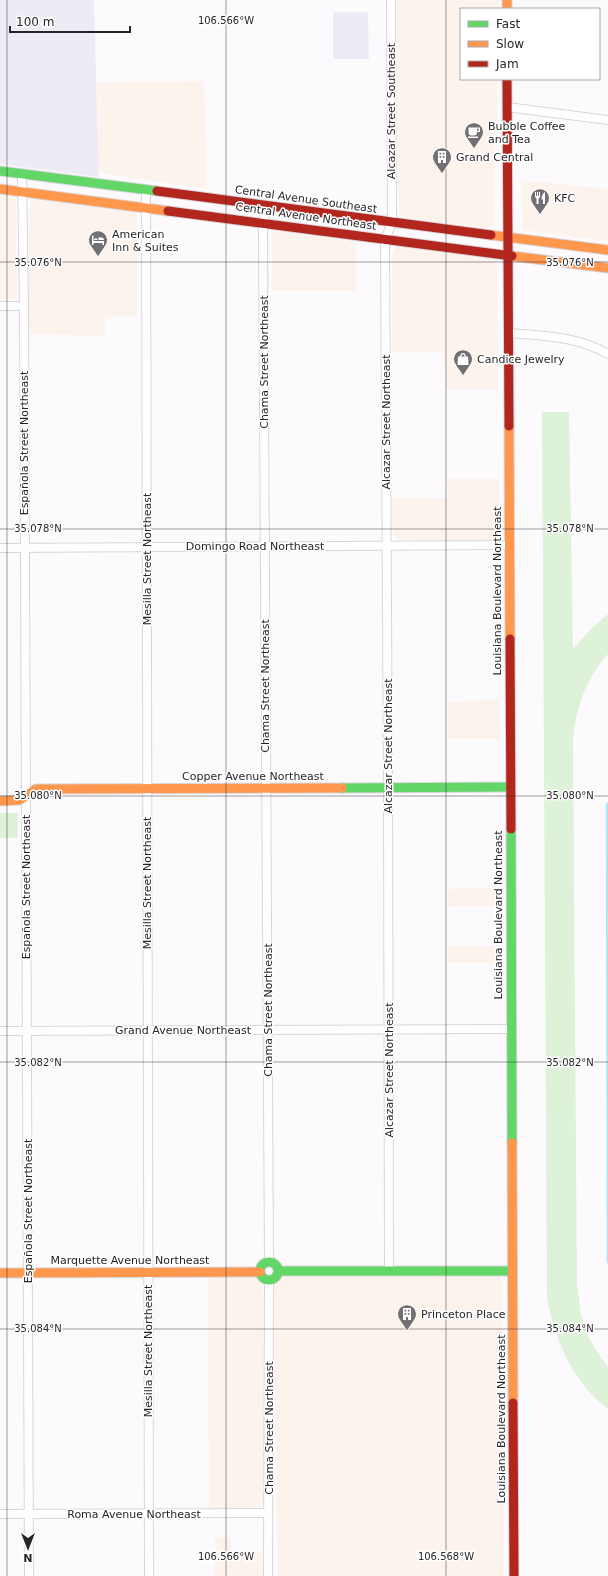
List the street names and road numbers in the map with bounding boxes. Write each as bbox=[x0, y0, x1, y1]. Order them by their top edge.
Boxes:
street label: Alcazar Street Southeast bbox=[385, 42, 398, 179]
street label: Central Avenue Southeast bbox=[234, 183, 379, 216]
street label: Central Avenue Northeast bbox=[235, 200, 378, 233]
street label: Chama Street Northeast bbox=[258, 295, 271, 429]
street label: Alcazar Street Northeast bbox=[380, 354, 393, 490]
street label: Española Street Northeast bbox=[18, 370, 31, 515]
street label: Mesilla Street Northeast bbox=[141, 492, 154, 625]
street label: Louisiana Boulevard Northeast bbox=[491, 506, 504, 675]
street label: Domingo Road Northeast bbox=[186, 540, 325, 553]
street label: Chama Street Northeast bbox=[259, 619, 272, 753]
street label: Alcazar Street Northeast bbox=[382, 678, 395, 814]
street label: Copper Avenue Northeast bbox=[182, 770, 325, 783]
street label: Española Street Northeast bbox=[20, 814, 33, 959]
street label: Mesilla Street Northeast bbox=[141, 816, 154, 949]
street label: Louisiana Boulevard Northeast bbox=[492, 830, 505, 999]
street label: Chama Street Northeast bbox=[262, 943, 275, 1077]
street label: Alcazar Street Northeast bbox=[383, 1002, 396, 1138]
street label: Grand Avenue Northeast bbox=[115, 1024, 252, 1037]
street label: Española Street Northeast bbox=[22, 1138, 35, 1283]
street label: Marquette Avenue Northeast bbox=[51, 1254, 210, 1267]
street label: Mesilla Street Northeast bbox=[142, 1284, 155, 1417]
street label: Louisiana Boulevard Northeast bbox=[495, 1334, 508, 1503]
street label: Chama Street Northeast bbox=[263, 1361, 276, 1495]
street label: Roma Avenue Northeast bbox=[67, 1508, 201, 1521]

